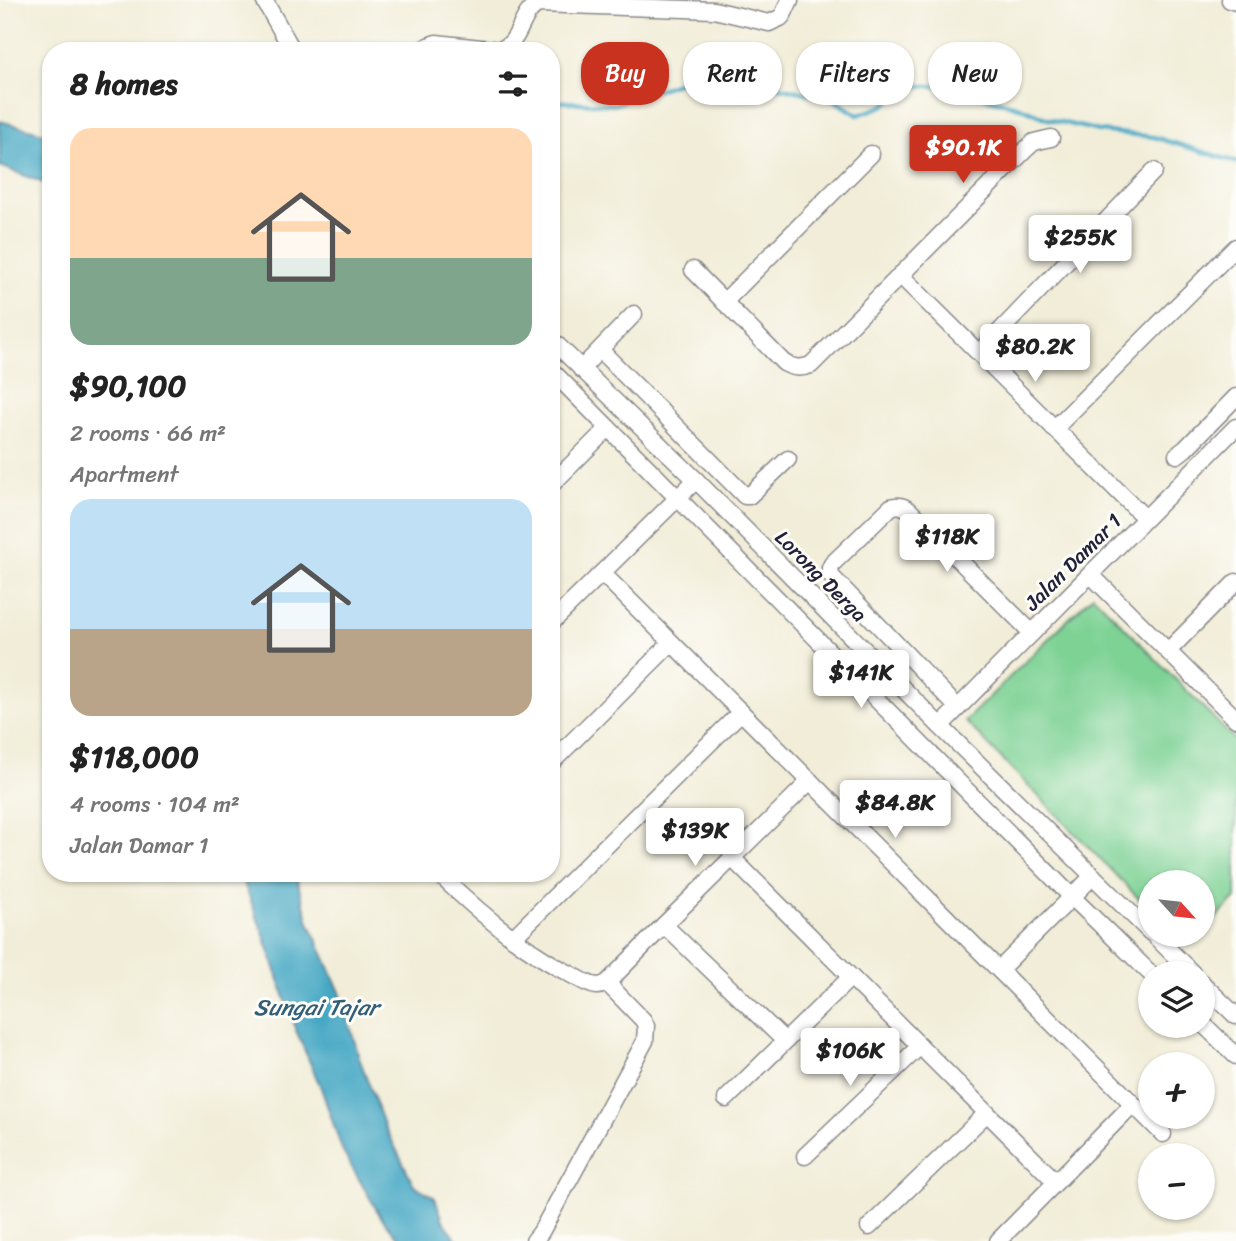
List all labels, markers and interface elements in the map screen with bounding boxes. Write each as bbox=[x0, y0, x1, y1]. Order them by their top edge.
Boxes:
chip: Buy bbox=[581, 42, 669, 105]
chip: Rent bbox=[683, 42, 782, 105]
chip: Filters bbox=[796, 42, 914, 105]
chip: New bbox=[928, 42, 1022, 105]
text: 8 homes bbox=[70, 57, 178, 111]
icon: filters bbox=[494, 65, 532, 103]
pin: $90.1K bbox=[906, 125, 1020, 185]
text: $90.1K bbox=[926, 127, 1000, 168]
icon: home bbox=[238, 174, 364, 300]
pin: $255K bbox=[1031, 216, 1129, 275]
text: $255K bbox=[1045, 217, 1115, 258]
pin: $80.2K bbox=[978, 324, 1092, 384]
text: $80.2K bbox=[996, 326, 1074, 367]
text: $90,100 bbox=[70, 359, 186, 413]
text: 2 rooms · 66 m² bbox=[70, 413, 226, 454]
text: Apartment bbox=[70, 454, 179, 495]
street label: Jalan Damar 1 bbox=[1014, 504, 1131, 621]
pin: $118K bbox=[898, 514, 996, 574]
text: $118K bbox=[915, 516, 979, 557]
street label: Lorong Derga bbox=[765, 520, 877, 632]
icon: home bbox=[238, 545, 364, 671]
pin: $141K bbox=[812, 650, 910, 710]
text: $141K bbox=[829, 652, 893, 693]
text: $118,000 bbox=[70, 730, 199, 784]
pin: $84.8K bbox=[838, 780, 952, 840]
text: $84.8K bbox=[856, 782, 934, 823]
text: 4 rooms · 104 m² bbox=[70, 784, 240, 825]
pin: $139K bbox=[646, 808, 744, 868]
text: $139K bbox=[662, 810, 728, 851]
text: Jalan Damar 1 bbox=[70, 825, 209, 866]
north arrow bbox=[1138, 870, 1214, 947]
map controls bbox=[1138, 870, 1215, 1220]
button: layers bbox=[1138, 961, 1215, 1038]
water label: Sungai Tajar bbox=[254, 987, 383, 1028]
pin: $106K bbox=[801, 1028, 899, 1088]
text: $106K bbox=[817, 1030, 883, 1071]
button: + bbox=[1138, 1052, 1215, 1129]
button: − bbox=[1138, 1143, 1215, 1220]

